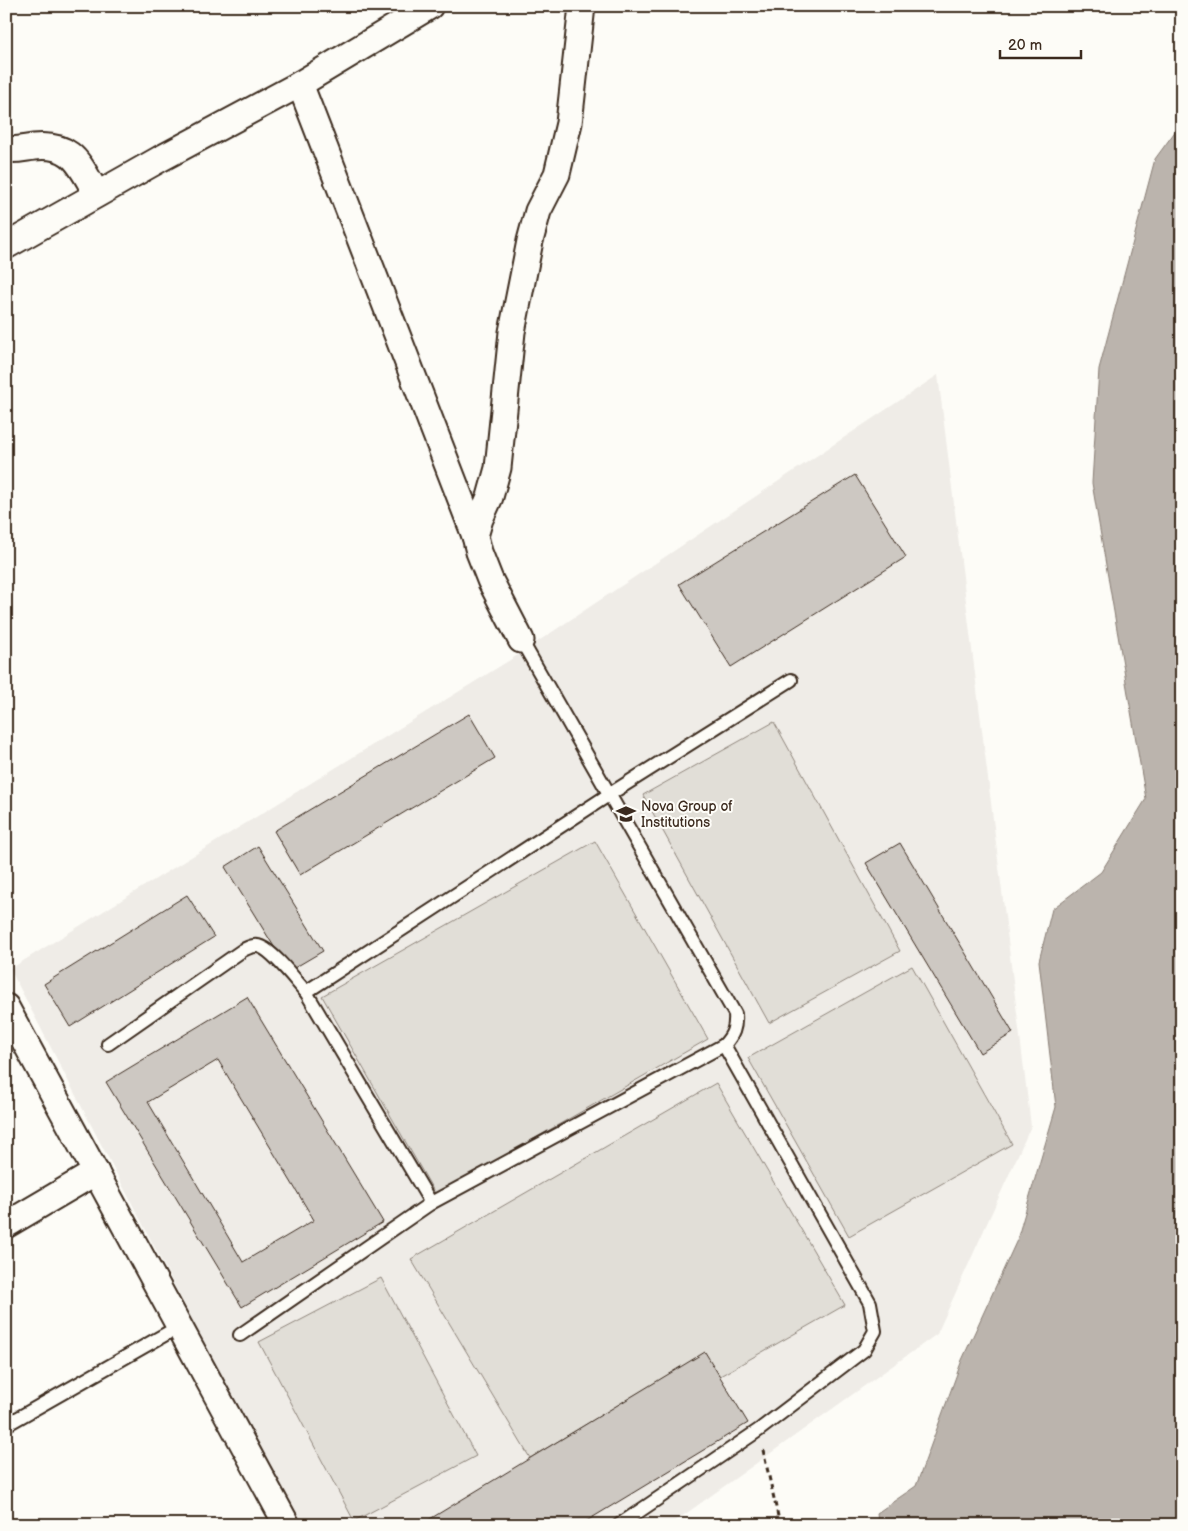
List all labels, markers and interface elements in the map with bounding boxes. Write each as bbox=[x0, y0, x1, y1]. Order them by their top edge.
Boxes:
scale bar bbox=[1000, 28, 1082, 60]
text: 20 m bbox=[1008, 36, 1042, 55]
place label: Nova Group of Institutions bbox=[641, 798, 733, 831]
school or university icon: Nova Group of Institutions bbox=[615, 803, 637, 825]

